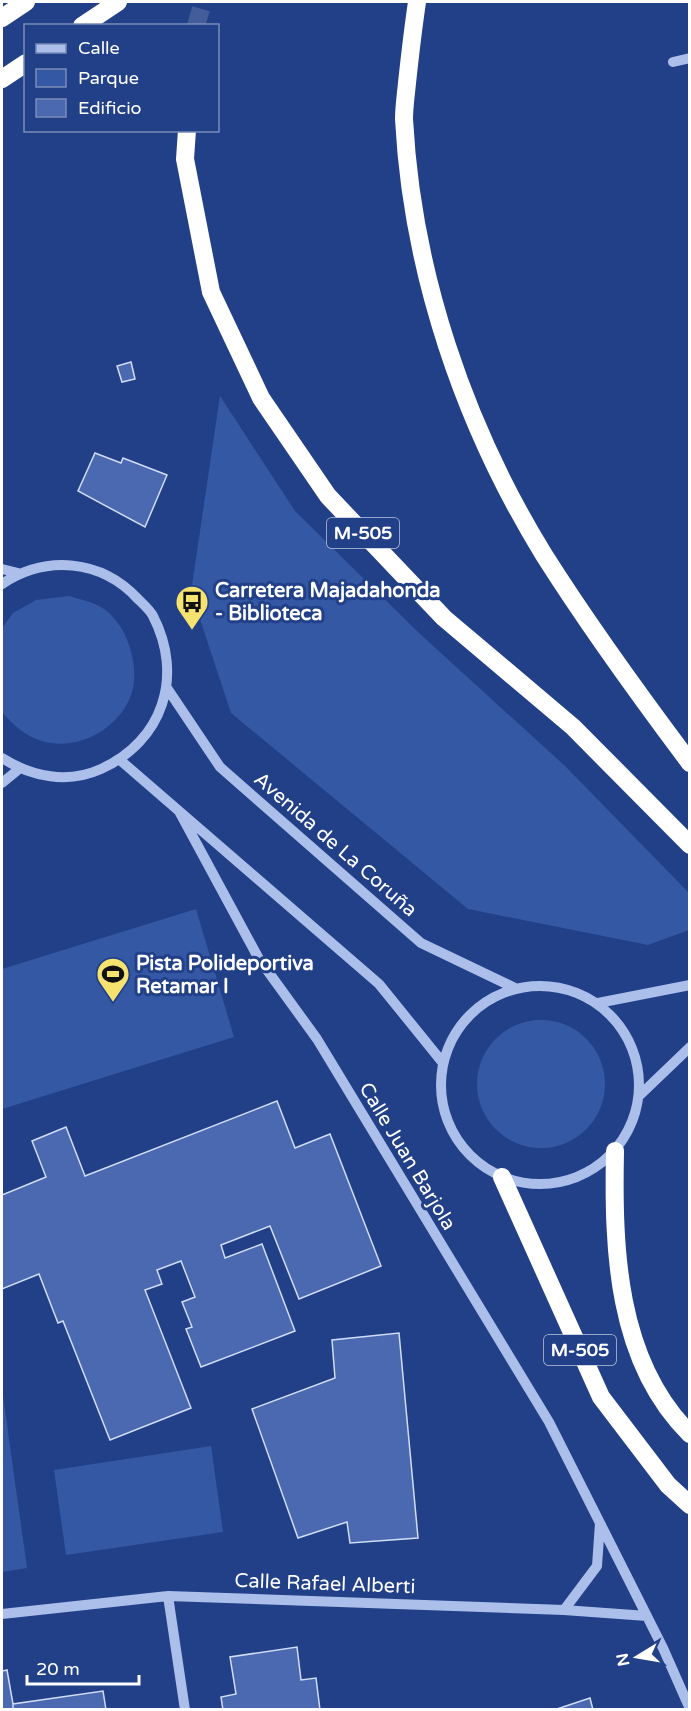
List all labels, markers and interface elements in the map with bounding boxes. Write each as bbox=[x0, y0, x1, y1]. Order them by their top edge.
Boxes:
legend bbox=[24, 24, 219, 132]
text: Calle bbox=[78, 37, 120, 59]
text: Parque bbox=[78, 67, 139, 89]
text: Edificio bbox=[78, 97, 142, 119]
road number: M-505 bbox=[327, 518, 399, 548]
place label: Carretera Majadahonda - Biblioteca bbox=[215, 579, 441, 626]
bus stop icon: Carretera Majadahonda - Biblioteca bbox=[174, 584, 210, 631]
street label: Avenida de La Coruña bbox=[249, 767, 422, 922]
place label: Pista Polideportiva Retamar I bbox=[136, 952, 314, 999]
sports icon: Pista Polideportiva Retamar I bbox=[95, 956, 131, 1003]
street label: Calle Juan Barjola bbox=[354, 1078, 461, 1235]
road number: M-505 bbox=[544, 1335, 616, 1365]
street label: Calle Rafael Alberti bbox=[234, 1569, 416, 1599]
north arrow bbox=[607, 1627, 667, 1687]
scale bar bbox=[27, 1648, 140, 1686]
text: N bbox=[612, 1651, 634, 1668]
text: 20 m bbox=[36, 1658, 80, 1680]

